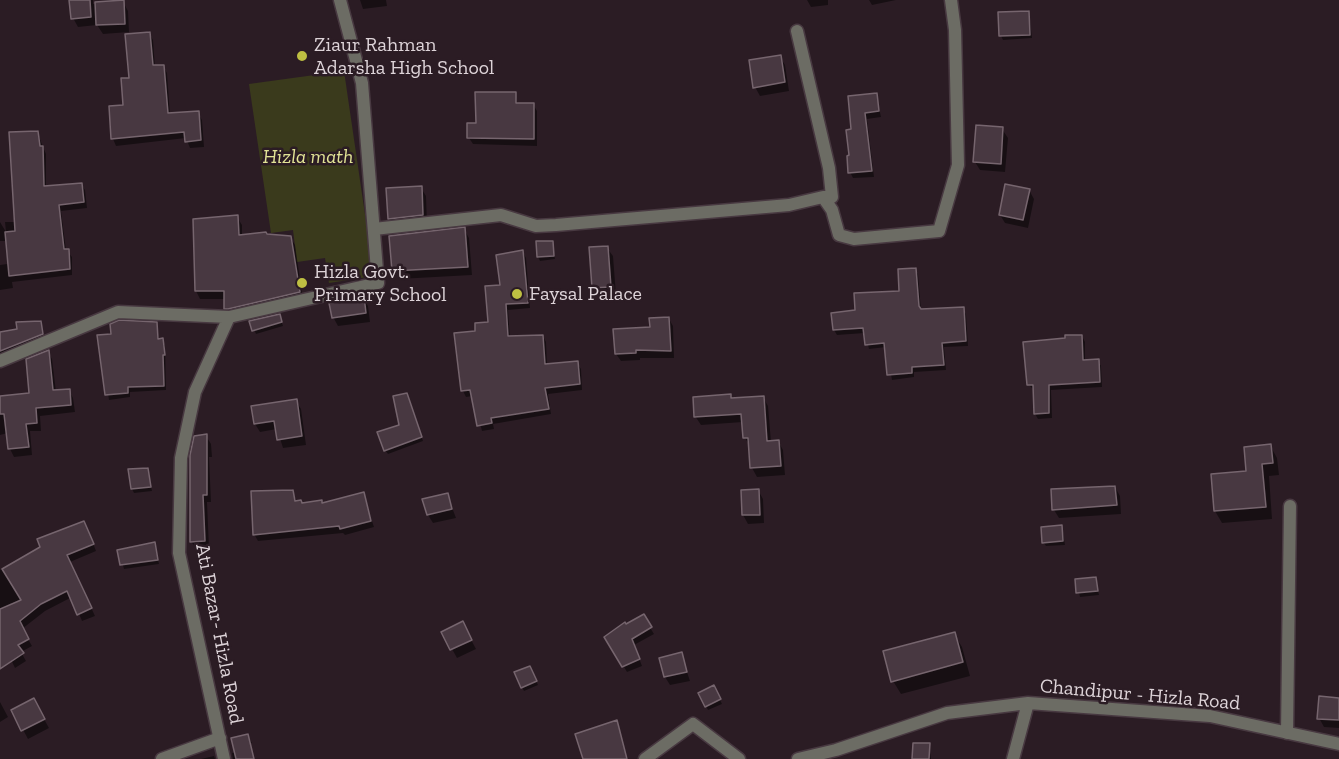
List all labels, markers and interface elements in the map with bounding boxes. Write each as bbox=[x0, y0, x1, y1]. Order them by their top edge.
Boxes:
place label: Ziaur Rahman Adarsha High School bbox=[314, 33, 494, 80]
marker: Ziaur Rahman Adarsha High School bbox=[295, 49, 309, 63]
park label: Hizla math bbox=[263, 145, 353, 169]
place label: Hizla Govt. Primary School bbox=[314, 260, 446, 307]
marker: Hizla Govt. Primary School bbox=[295, 276, 309, 290]
place label: Faysal Palace bbox=[529, 282, 642, 306]
marker: Faysal Palace bbox=[510, 287, 524, 301]
street label: Ati Bazar- Hizla Road bbox=[190, 542, 248, 726]
street label: Chandipur - Hizla Road bbox=[1039, 674, 1241, 716]

